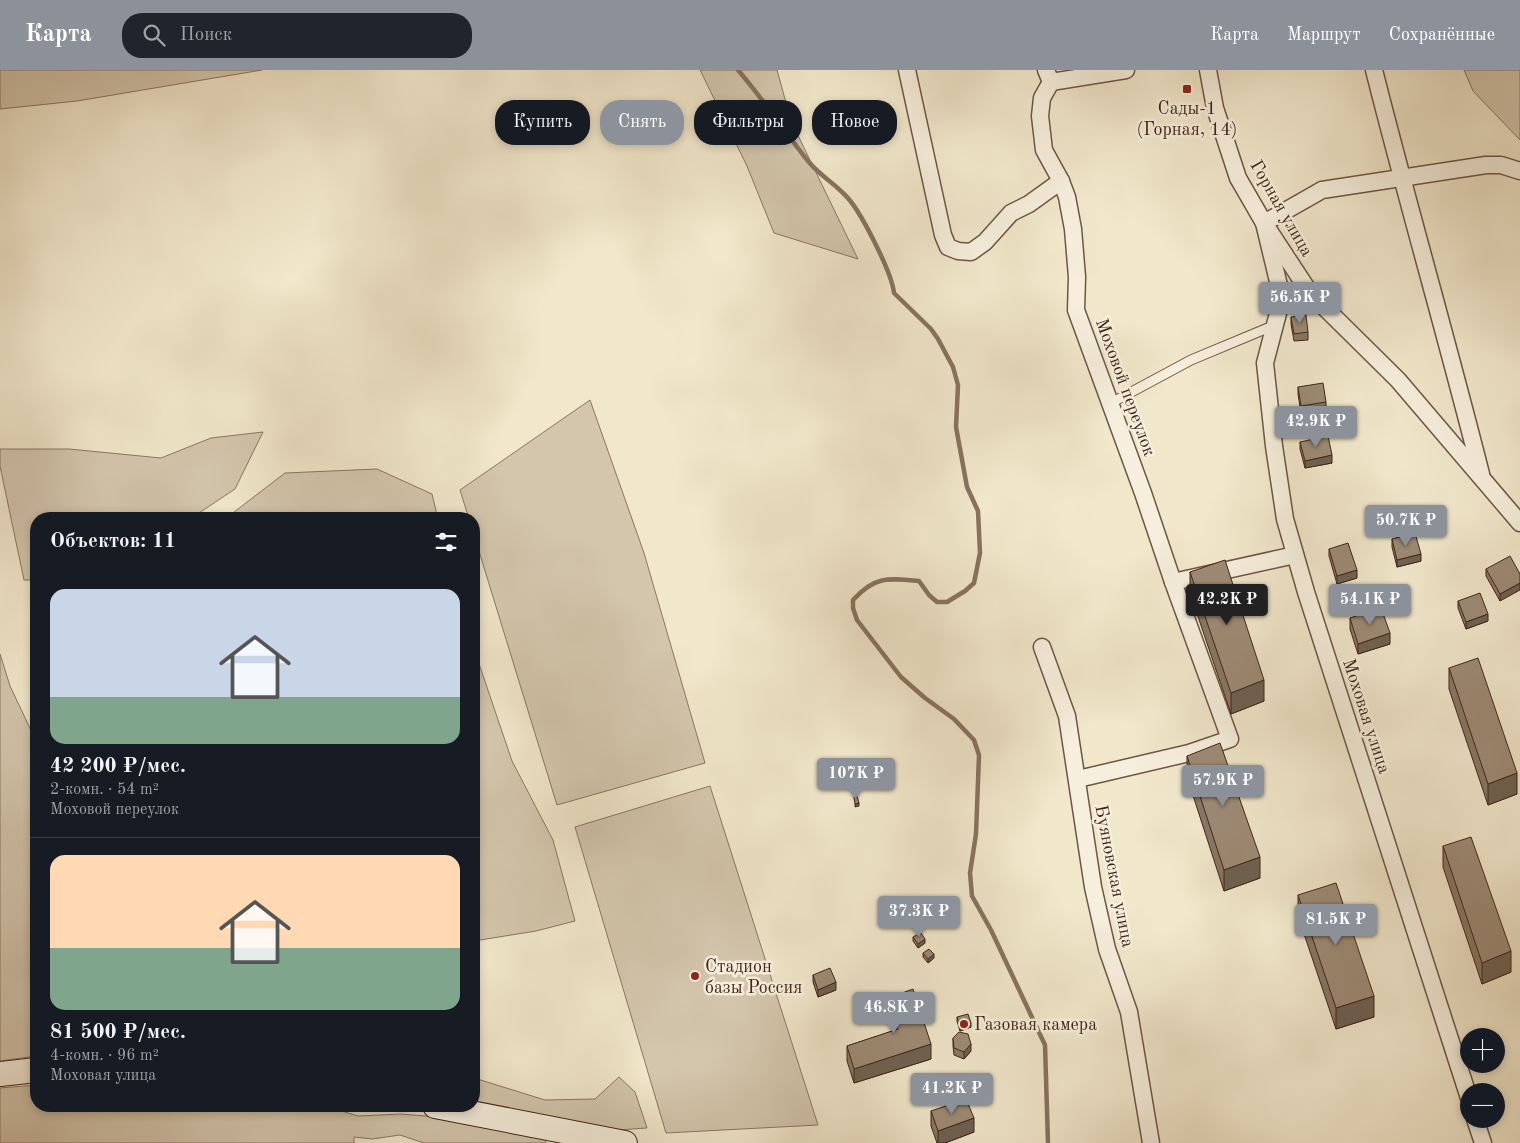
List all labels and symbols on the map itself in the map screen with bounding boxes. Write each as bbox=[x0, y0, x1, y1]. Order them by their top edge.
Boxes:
marker: Сады-1 (Горная, 14) bbox=[1181, 83, 1193, 95]
place label: Сады-1 (Горная, 14) bbox=[1136, 100, 1238, 139]
street label: Горная улица bbox=[1246, 157, 1316, 260]
pin: 56.5K ₽ bbox=[1254, 282, 1346, 324]
street label: Моховой переулок bbox=[1092, 316, 1158, 459]
pin: 42.9K ₽ bbox=[1270, 406, 1362, 448]
pin: 50.7K ₽ bbox=[1360, 504, 1452, 547]
pin: 42.2K ₽ bbox=[1181, 584, 1273, 626]
pin: 54.1K ₽ bbox=[1324, 584, 1416, 626]
street label: Моховая улица bbox=[1339, 657, 1393, 776]
pin: 107K ₽ bbox=[815, 758, 897, 800]
pin: 57.9K ₽ bbox=[1177, 764, 1269, 807]
street label: Буяновская улица bbox=[1091, 803, 1137, 949]
pin: 37.3K ₽ bbox=[873, 896, 965, 938]
pin: 81.5K ₽ bbox=[1290, 904, 1382, 946]
place label: Стадион базы Россия bbox=[705, 958, 802, 997]
marker: Стадион базы Россия bbox=[689, 970, 701, 982]
pin: 46.8K ₽ bbox=[848, 992, 940, 1034]
place label: Газовая камера bbox=[974, 1016, 1097, 1034]
marker: Газовая камера bbox=[958, 1018, 970, 1030]
pin: 41.2K ₽ bbox=[906, 1072, 998, 1115]

